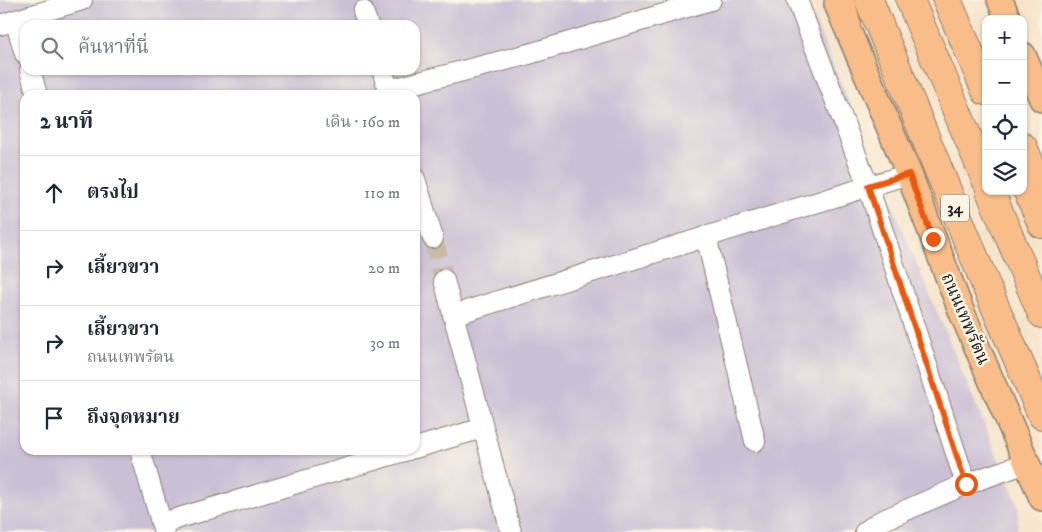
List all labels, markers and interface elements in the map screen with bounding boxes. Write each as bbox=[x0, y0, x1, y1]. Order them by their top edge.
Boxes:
map controls bbox=[982, 15, 1027, 195]
button: + bbox=[982, 15, 1027, 60]
search box bbox=[20, 20, 420, 75]
icon: search bbox=[38, 34, 66, 62]
text: ค้นหาที่นี่ bbox=[78, 36, 149, 59]
button: − bbox=[982, 60, 1027, 105]
button: locate bbox=[982, 105, 1027, 150]
text: 2 นาที bbox=[40, 109, 93, 135]
text: เดิน · 160 m bbox=[325, 112, 400, 132]
button: layers bbox=[982, 150, 1027, 195]
icon: ahead bbox=[40, 179, 68, 207]
text: ตรงไป bbox=[87, 181, 139, 204]
text: 110 m bbox=[364, 183, 400, 203]
road number: 34 bbox=[941, 194, 969, 222]
route end bbox=[922, 228, 945, 251]
icon: right bbox=[40, 254, 68, 282]
text: เลี้ยวขวา bbox=[87, 256, 159, 279]
text: 20 m bbox=[368, 258, 400, 278]
street label: ถนนเทพรัตน bbox=[936, 270, 994, 368]
text: เลี้ยวขวา bbox=[87, 318, 159, 341]
icon: right bbox=[40, 329, 68, 357]
text: 30 m bbox=[370, 333, 400, 353]
text: ถนนเทพรัตน bbox=[87, 347, 174, 367]
icon: arrive bbox=[40, 404, 68, 432]
text: ถึงจุดหมาย bbox=[87, 406, 180, 429]
route start bbox=[955, 473, 978, 496]

